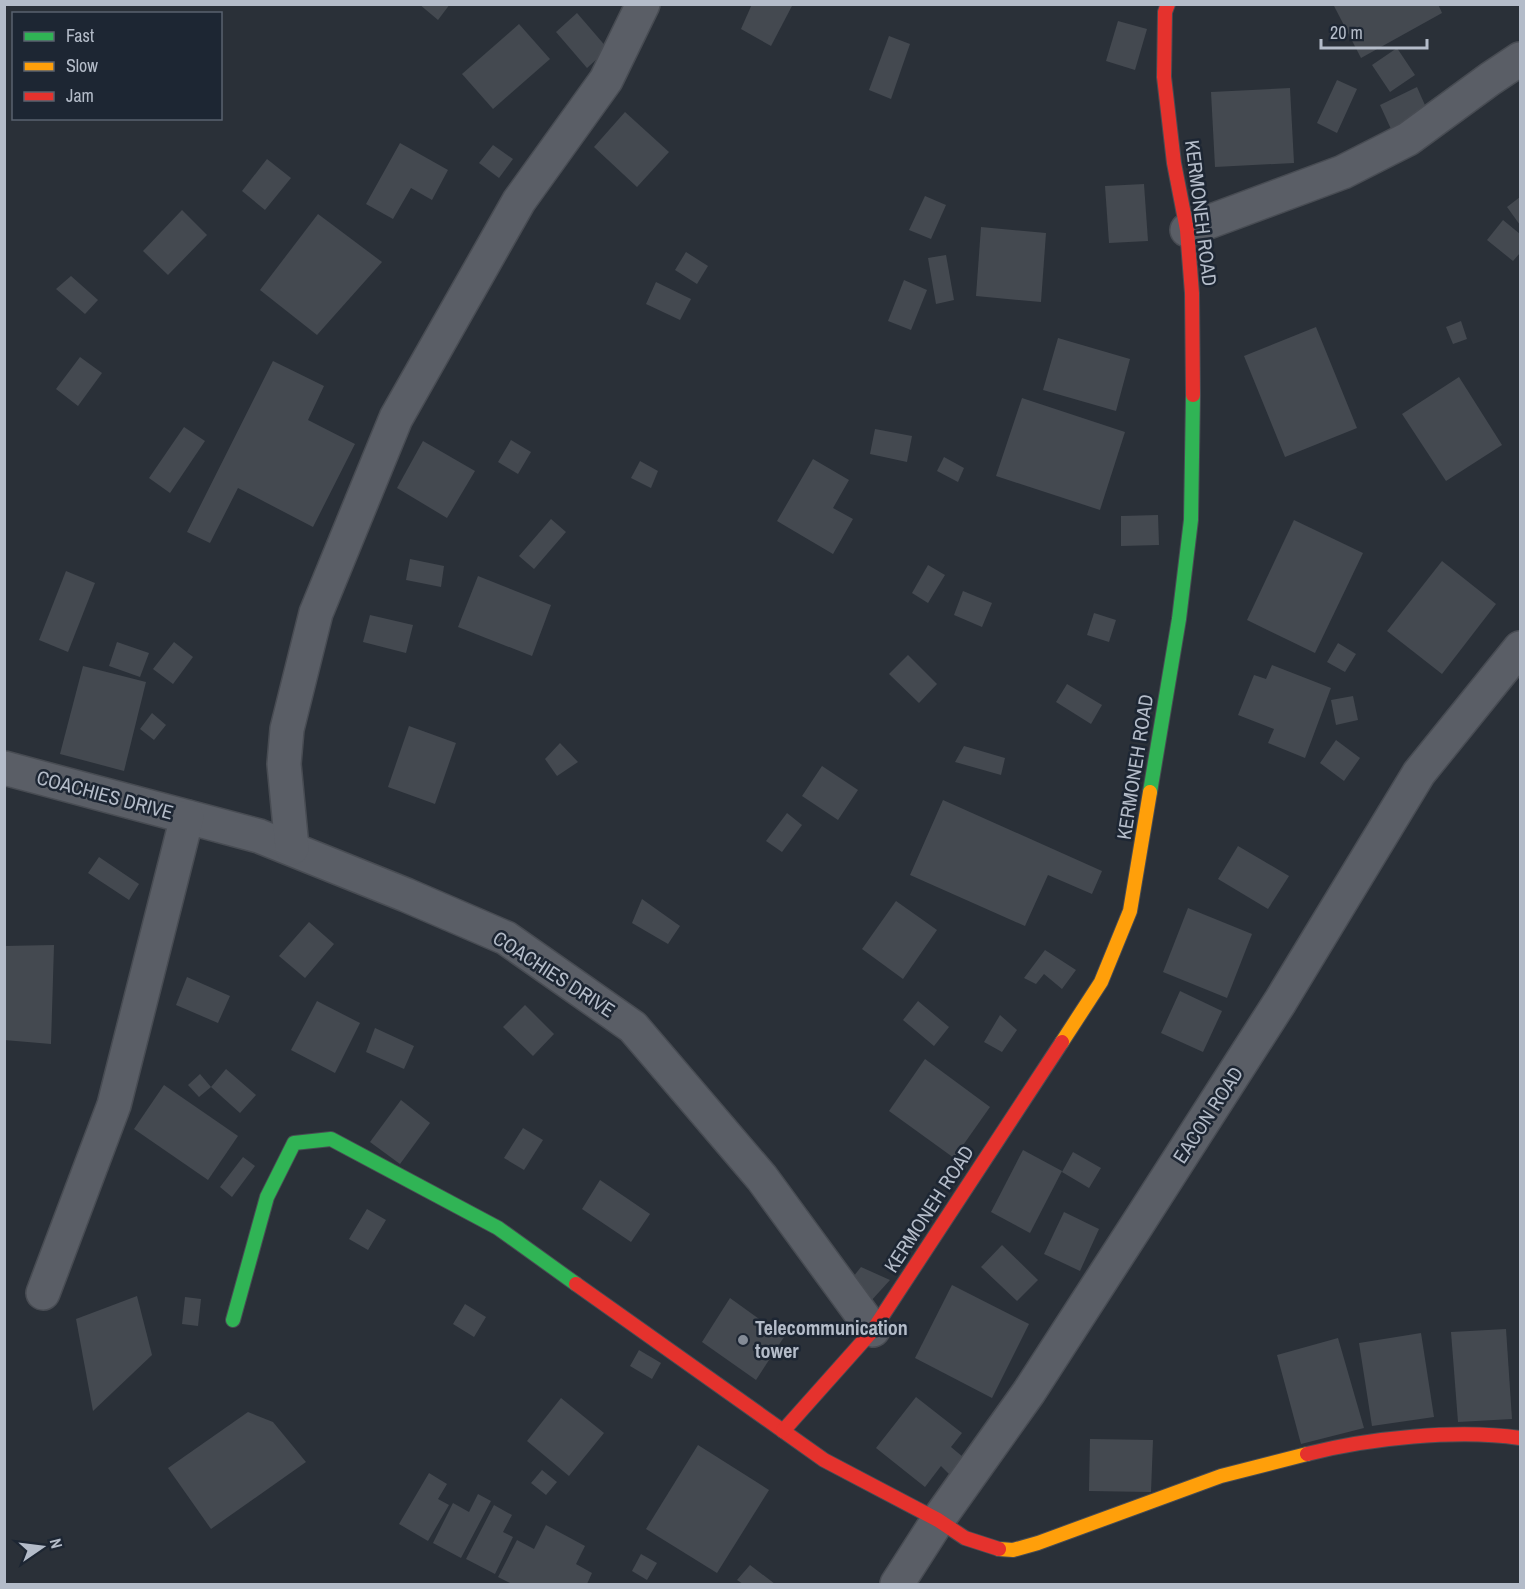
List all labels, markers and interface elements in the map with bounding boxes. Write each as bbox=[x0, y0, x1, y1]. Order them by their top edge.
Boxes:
legend bbox=[12, 12, 222, 120]
scale bar bbox=[1321, 12, 1428, 50]
text: 20 m bbox=[1330, 20, 1363, 45]
text: Fast bbox=[66, 23, 94, 48]
text: Slow bbox=[66, 53, 98, 78]
text: Jam bbox=[66, 83, 94, 108]
street label: KERMONEH ROAD bbox=[1179, 138, 1224, 287]
street label: KERMONEH ROAD bbox=[1110, 692, 1159, 841]
street label: COACHIES DRIVE bbox=[34, 763, 176, 826]
street label: COACHIES DRIVE bbox=[488, 924, 620, 1023]
street label: EACON ROAD bbox=[1166, 1061, 1249, 1168]
street label: KERMONEH ROAD bbox=[877, 1140, 980, 1278]
place label: Telecommunication tower bbox=[755, 1314, 908, 1364]
marker: Telecommunication tower bbox=[736, 1333, 750, 1347]
north arrow bbox=[12, 1517, 72, 1577]
text: N bbox=[45, 1536, 68, 1551]

